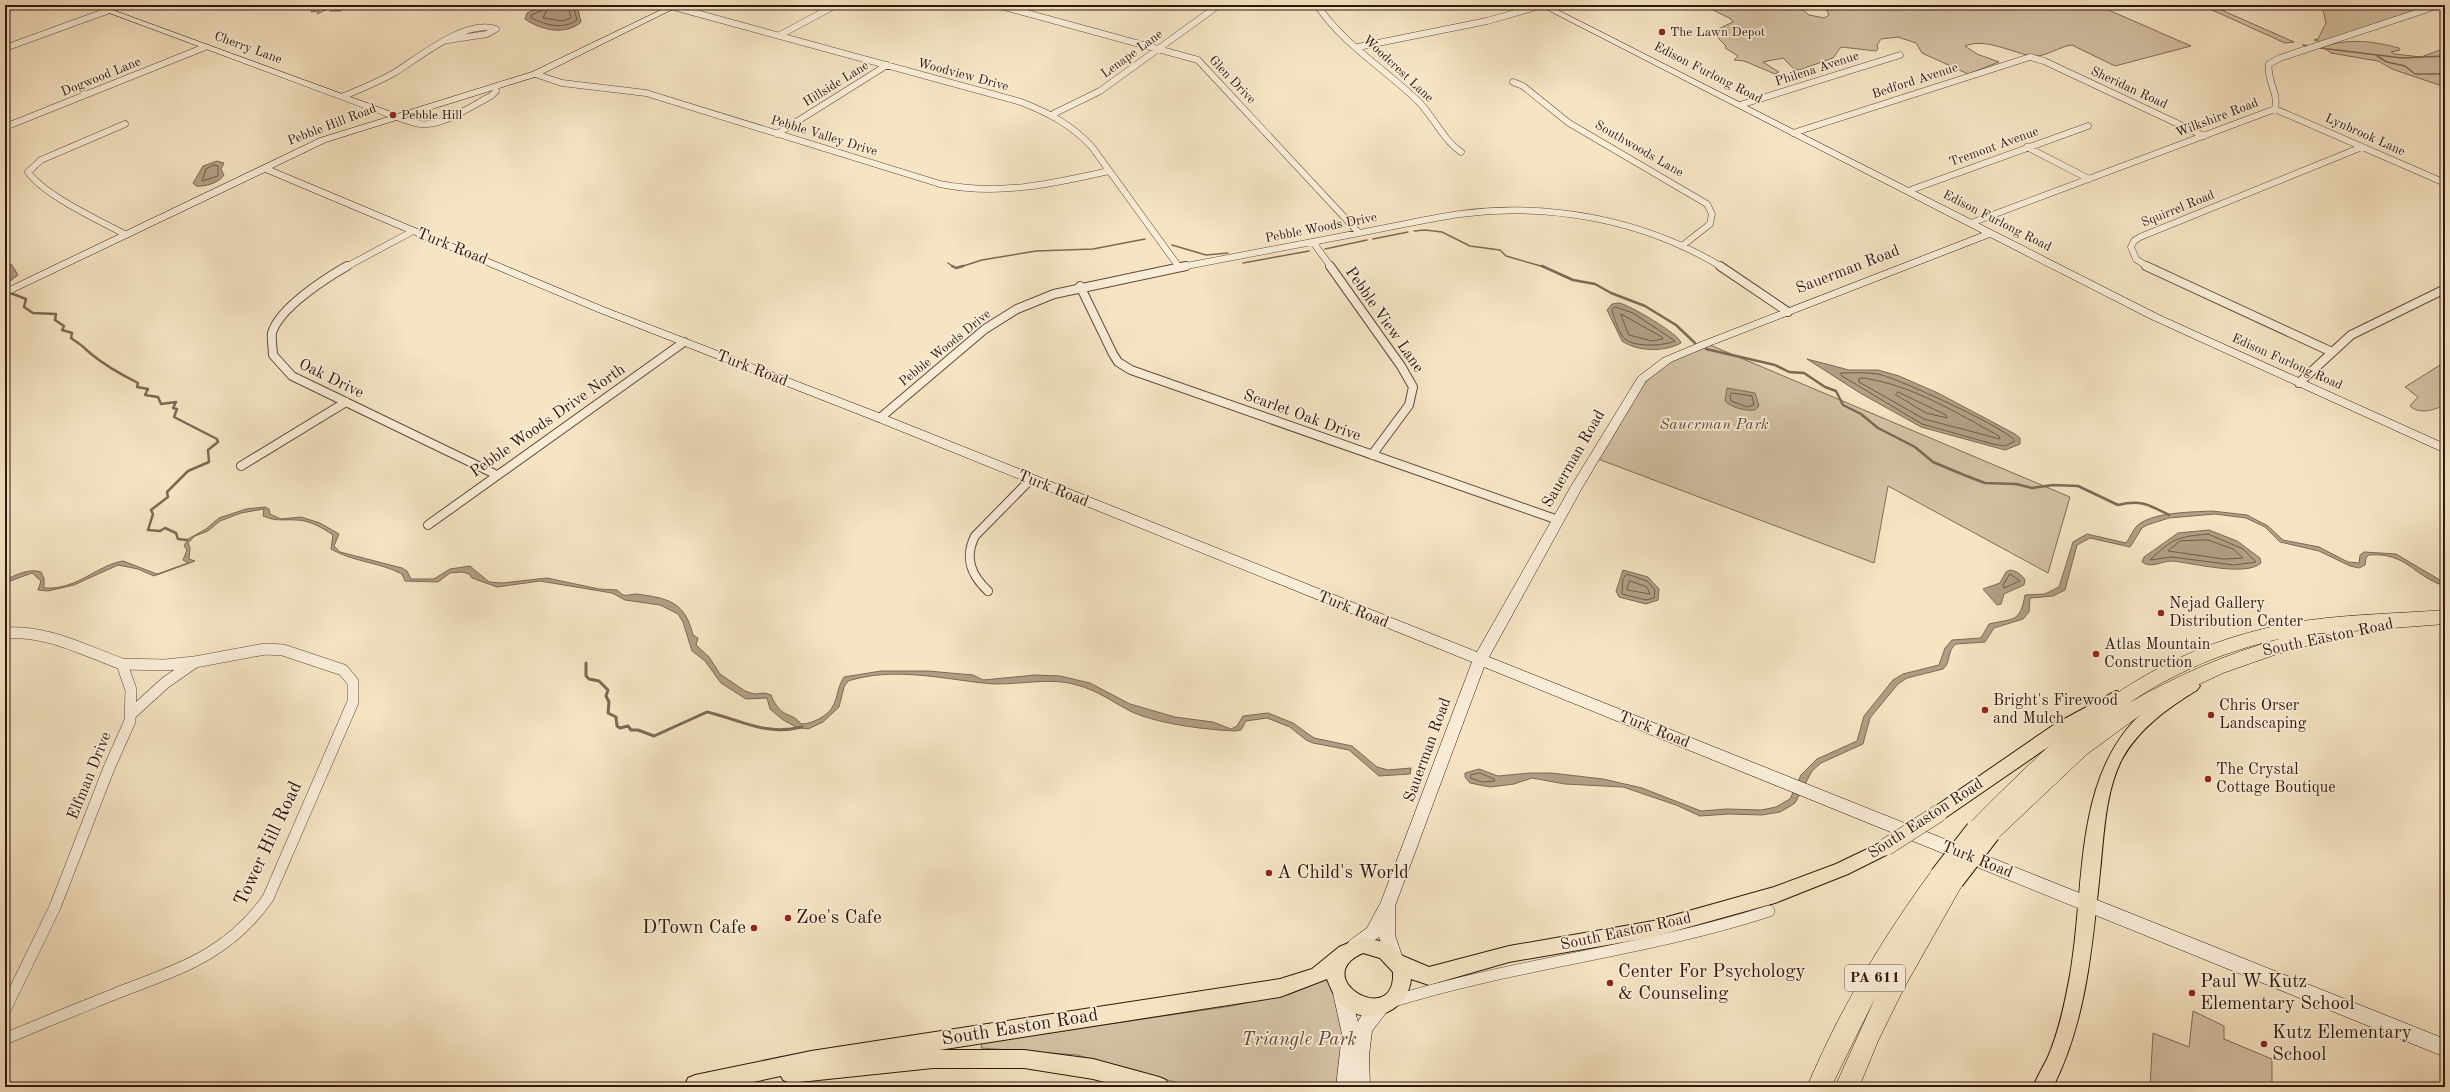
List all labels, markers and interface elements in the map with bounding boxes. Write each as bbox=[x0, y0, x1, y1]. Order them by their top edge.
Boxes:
place label: The Lawn Depot bbox=[1670, 26, 1766, 39]
street label: Lenape Lane bbox=[1099, 27, 1165, 81]
marker: The Lawn Depot bbox=[1657, 27, 1667, 37]
street label: Cherry Lane bbox=[212, 30, 284, 66]
street label: Woodcrest Lane bbox=[1360, 33, 1436, 105]
street label: Edison Furlong Road bbox=[1652, 40, 1764, 106]
street label: Philena Avenue bbox=[1773, 49, 1861, 89]
street label: Glen Drive bbox=[1206, 54, 1258, 106]
street label: Dogwood Lane bbox=[59, 55, 143, 99]
street label: Woodview Drive bbox=[916, 57, 1010, 93]
street label: Hillside Lane bbox=[801, 59, 871, 109]
street label: Bedford Avenue bbox=[1870, 61, 1960, 101]
street label: Sheridan Road bbox=[2089, 65, 2169, 111]
street label: Wilkshire Road bbox=[2174, 96, 2260, 140]
street label: Pebble Hill Road bbox=[286, 102, 378, 148]
place label: Pebble Hill bbox=[401, 109, 463, 122]
marker: Pebble Hill bbox=[388, 110, 398, 120]
street label: Lynbrook Lane bbox=[2323, 112, 2407, 158]
street label: Pebble Valley Drive bbox=[769, 114, 879, 158]
street label: Southwoods Lane bbox=[1593, 118, 1685, 180]
street label: Tremont Avenue bbox=[1948, 125, 2040, 169]
street label: Edison Furlong Road bbox=[1941, 188, 2053, 254]
street label: Squirrel Road bbox=[2139, 188, 2217, 230]
street label: Pebble Woods Drive bbox=[1264, 211, 1378, 245]
street label: Turk Road bbox=[414, 226, 490, 268]
street label: Sauerman Road bbox=[1794, 243, 1902, 297]
street label: Pebble View Lane bbox=[1342, 264, 1426, 376]
street label: Pebble Woods Drive bbox=[897, 307, 993, 389]
street label: Edison Furlong Road bbox=[2230, 332, 2345, 392]
street label: Turk Road bbox=[714, 348, 790, 390]
street label: Oak Drive bbox=[296, 356, 366, 402]
street label: Pebble Woods Drive North bbox=[468, 361, 629, 481]
street label: Scarlet Oak Drive bbox=[1241, 387, 1363, 445]
street label: Sauerman Road bbox=[1540, 408, 1608, 510]
park label: Sauerman Park bbox=[1659, 417, 1769, 433]
street label: Turk Road bbox=[1015, 468, 1091, 510]
street label: Turk Road bbox=[1315, 589, 1391, 631]
place label: Nejad Gallery Distribution Center bbox=[2169, 596, 2304, 630]
marker: Nejad Gallery Distribution Center bbox=[2156, 608, 2166, 618]
street label: South Easton Road bbox=[2261, 616, 2395, 660]
place label: Atlas Mountain Construction bbox=[2104, 637, 2211, 671]
marker: Atlas Mountain Construction bbox=[2091, 649, 2101, 659]
place label: Bright's Firewood and Mulch bbox=[1993, 693, 2118, 727]
street label: Sauerman Road bbox=[1402, 696, 1454, 804]
place label: Chris Orser Landscaping bbox=[2219, 698, 2307, 732]
marker: Bright's Firewood and Mulch bbox=[1980, 705, 1990, 715]
street label: Turk Road bbox=[1616, 709, 1692, 751]
marker: Chris Orser Landscaping bbox=[2206, 710, 2216, 720]
street label: Elfman Drive bbox=[65, 730, 115, 822]
place label: The Crystal Cottage Boutique bbox=[2216, 762, 2336, 796]
marker: The Crystal Cottage Boutique bbox=[2203, 774, 2213, 784]
street label: South Easton Road bbox=[1866, 776, 1986, 862]
street label: Tower Hill Road bbox=[232, 779, 306, 909]
street label: Turk Road bbox=[1939, 839, 2015, 881]
place label: A Child's World bbox=[1277, 864, 1409, 883]
marker: A Child's World bbox=[1264, 868, 1274, 878]
place label: Zoe's Cafe bbox=[796, 909, 882, 928]
street label: South Easton Road bbox=[1559, 910, 1693, 954]
marker: Zoe's Cafe bbox=[783, 913, 793, 923]
place label: DTown Cafe bbox=[642, 919, 746, 938]
marker: DTown Cafe bbox=[749, 923, 759, 933]
place label: Center For Psychology & Counseling bbox=[1618, 963, 1806, 1004]
road number: PA 611 bbox=[1845, 965, 1905, 991]
place label: Paul W Kutz Elementary School bbox=[2200, 973, 2355, 1014]
marker: Center For Psychology & Counseling bbox=[1605, 978, 1615, 988]
marker: Paul W Kutz Elementary School bbox=[2187, 988, 2197, 998]
street label: South Easton Road bbox=[940, 1006, 1100, 1050]
place label: Kutz Elementary School bbox=[2272, 1024, 2412, 1065]
park label: Triangle Park bbox=[1241, 1031, 1357, 1050]
marker: Kutz Elementary School bbox=[2259, 1039, 2269, 1049]

